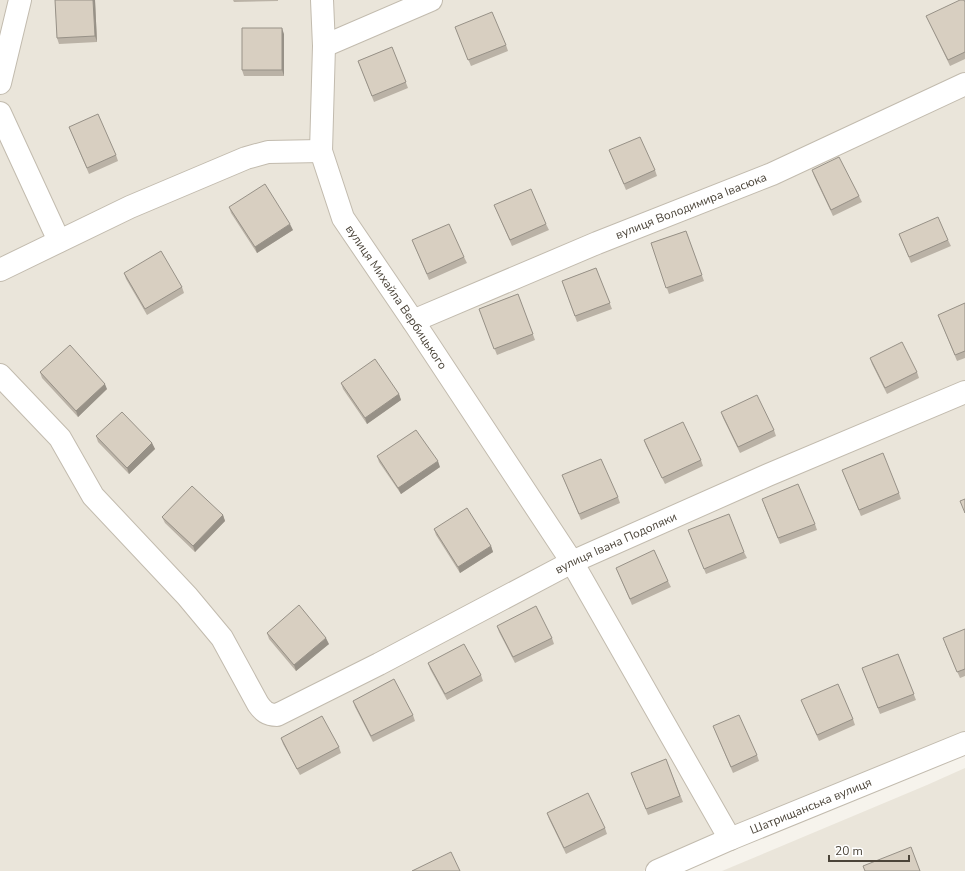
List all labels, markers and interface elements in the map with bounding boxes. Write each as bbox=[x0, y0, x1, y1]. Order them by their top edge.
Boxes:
street label: вулиця Володимира Івасюка bbox=[613, 169, 769, 243]
street label: вулиця Михайла Вербицького bbox=[342, 222, 451, 373]
street label: вулиця Івана Подоляки bbox=[552, 508, 679, 578]
street label: Шатрищанська вулиця bbox=[748, 774, 874, 838]
scale bar bbox=[829, 837, 909, 863]
text: 20 m bbox=[835, 843, 863, 859]

